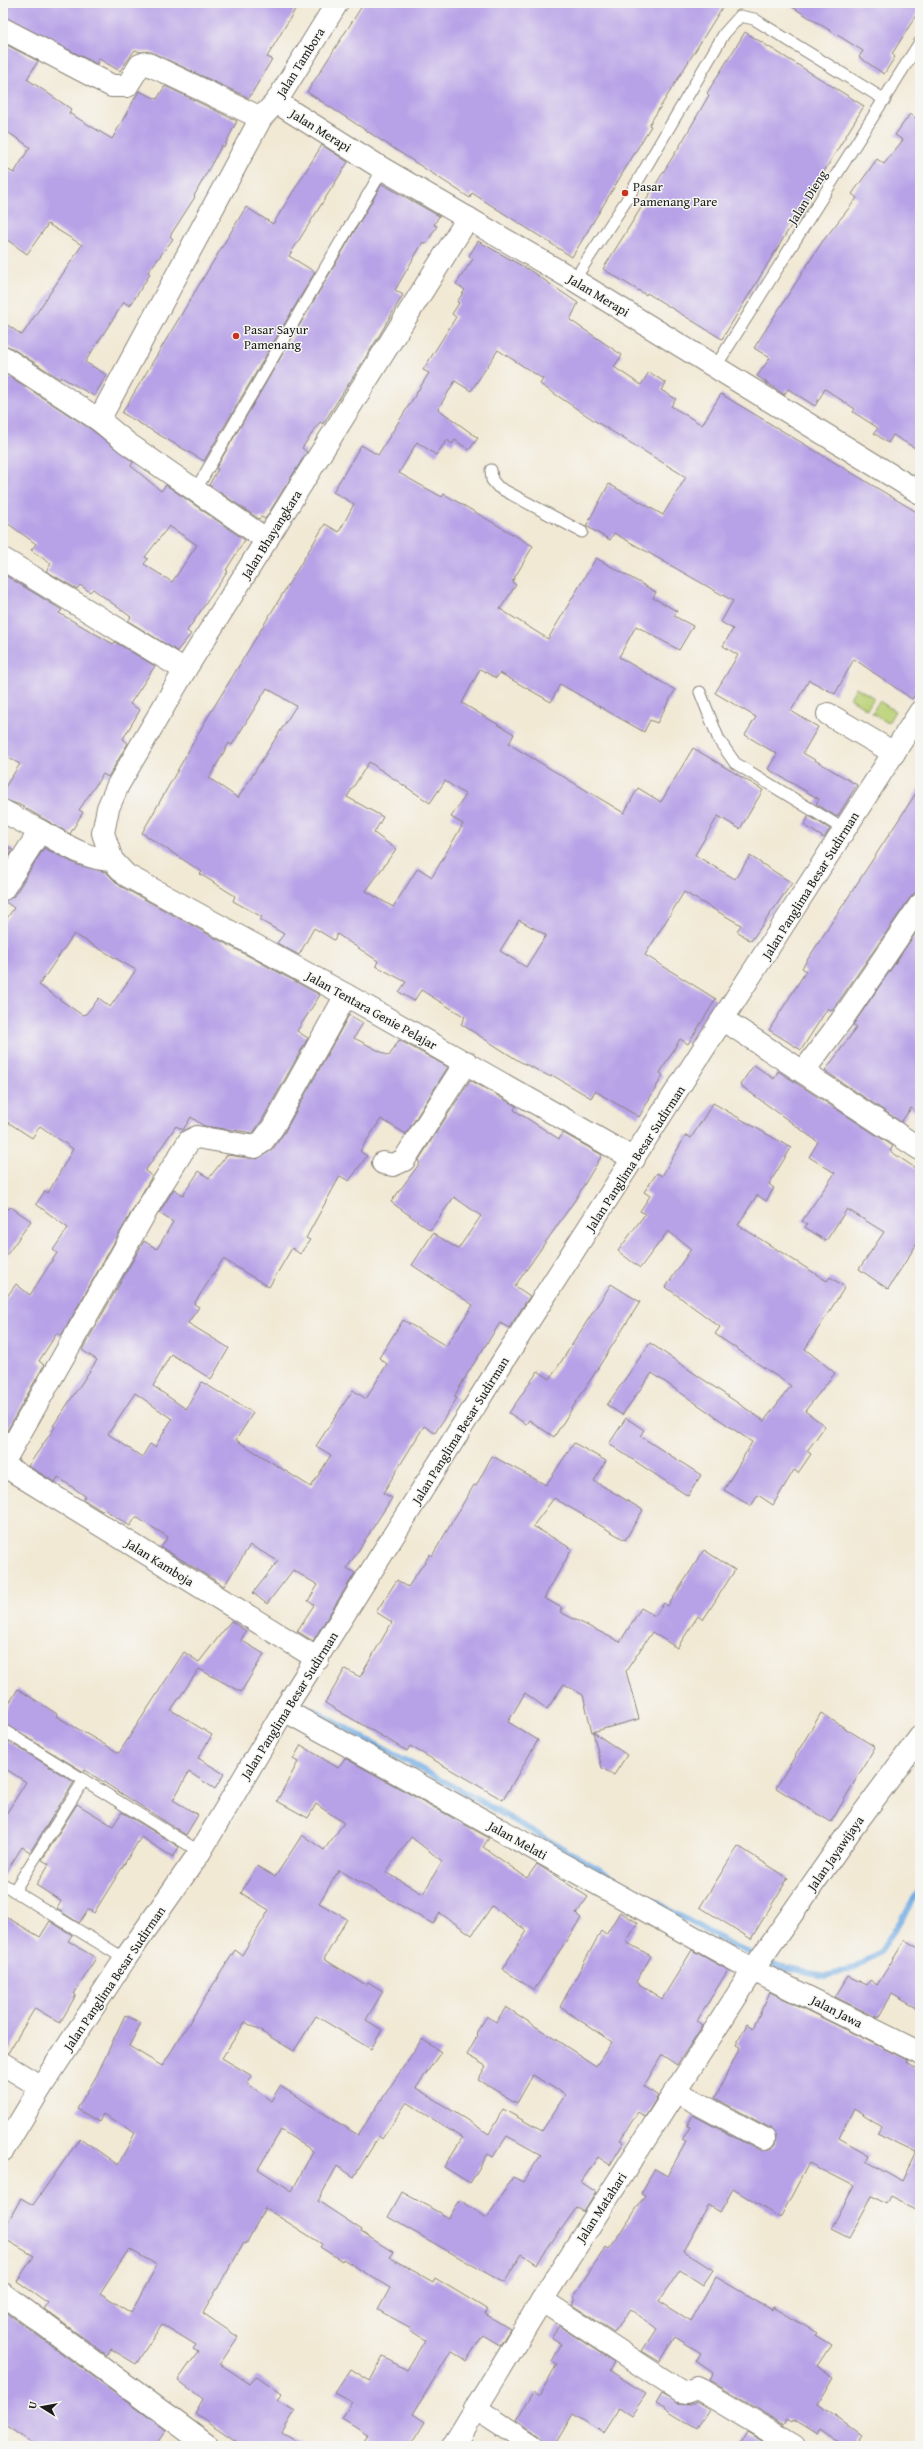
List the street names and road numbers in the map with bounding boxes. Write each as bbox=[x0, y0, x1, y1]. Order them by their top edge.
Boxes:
street label: Jalan Tambora bbox=[271, 23, 330, 102]
street label: Jalan Merapi bbox=[285, 103, 355, 157]
street label: Jalan Dieng bbox=[782, 166, 832, 230]
street label: Jalan Merapi bbox=[563, 268, 634, 322]
street label: Jalan Bhayangkara bbox=[235, 486, 307, 584]
street label: Jalan Panglima Besar Sudirman bbox=[756, 807, 864, 964]
street label: Jalan Tentara Genie Pelajar bbox=[301, 966, 441, 1055]
street label: Jalan Panglima Besar Sudirman bbox=[580, 1081, 690, 1237]
street label: Jalan Panglima Besar Sudirman bbox=[406, 1352, 514, 1509]
street label: Jalan Kamboja bbox=[120, 1533, 198, 1592]
street label: Jalan Panglima Besar Sudirman bbox=[235, 1627, 343, 1784]
street label: Jalan Jayawijaya bbox=[801, 1811, 869, 1896]
street label: Jalan Melati bbox=[483, 1815, 551, 1865]
street label: Jalan Panglima Besar Sudirman bbox=[58, 1902, 170, 2056]
street label: Jalan Jawa bbox=[806, 1989, 867, 2033]
street label: Jalan Matahari bbox=[571, 2168, 631, 2248]

